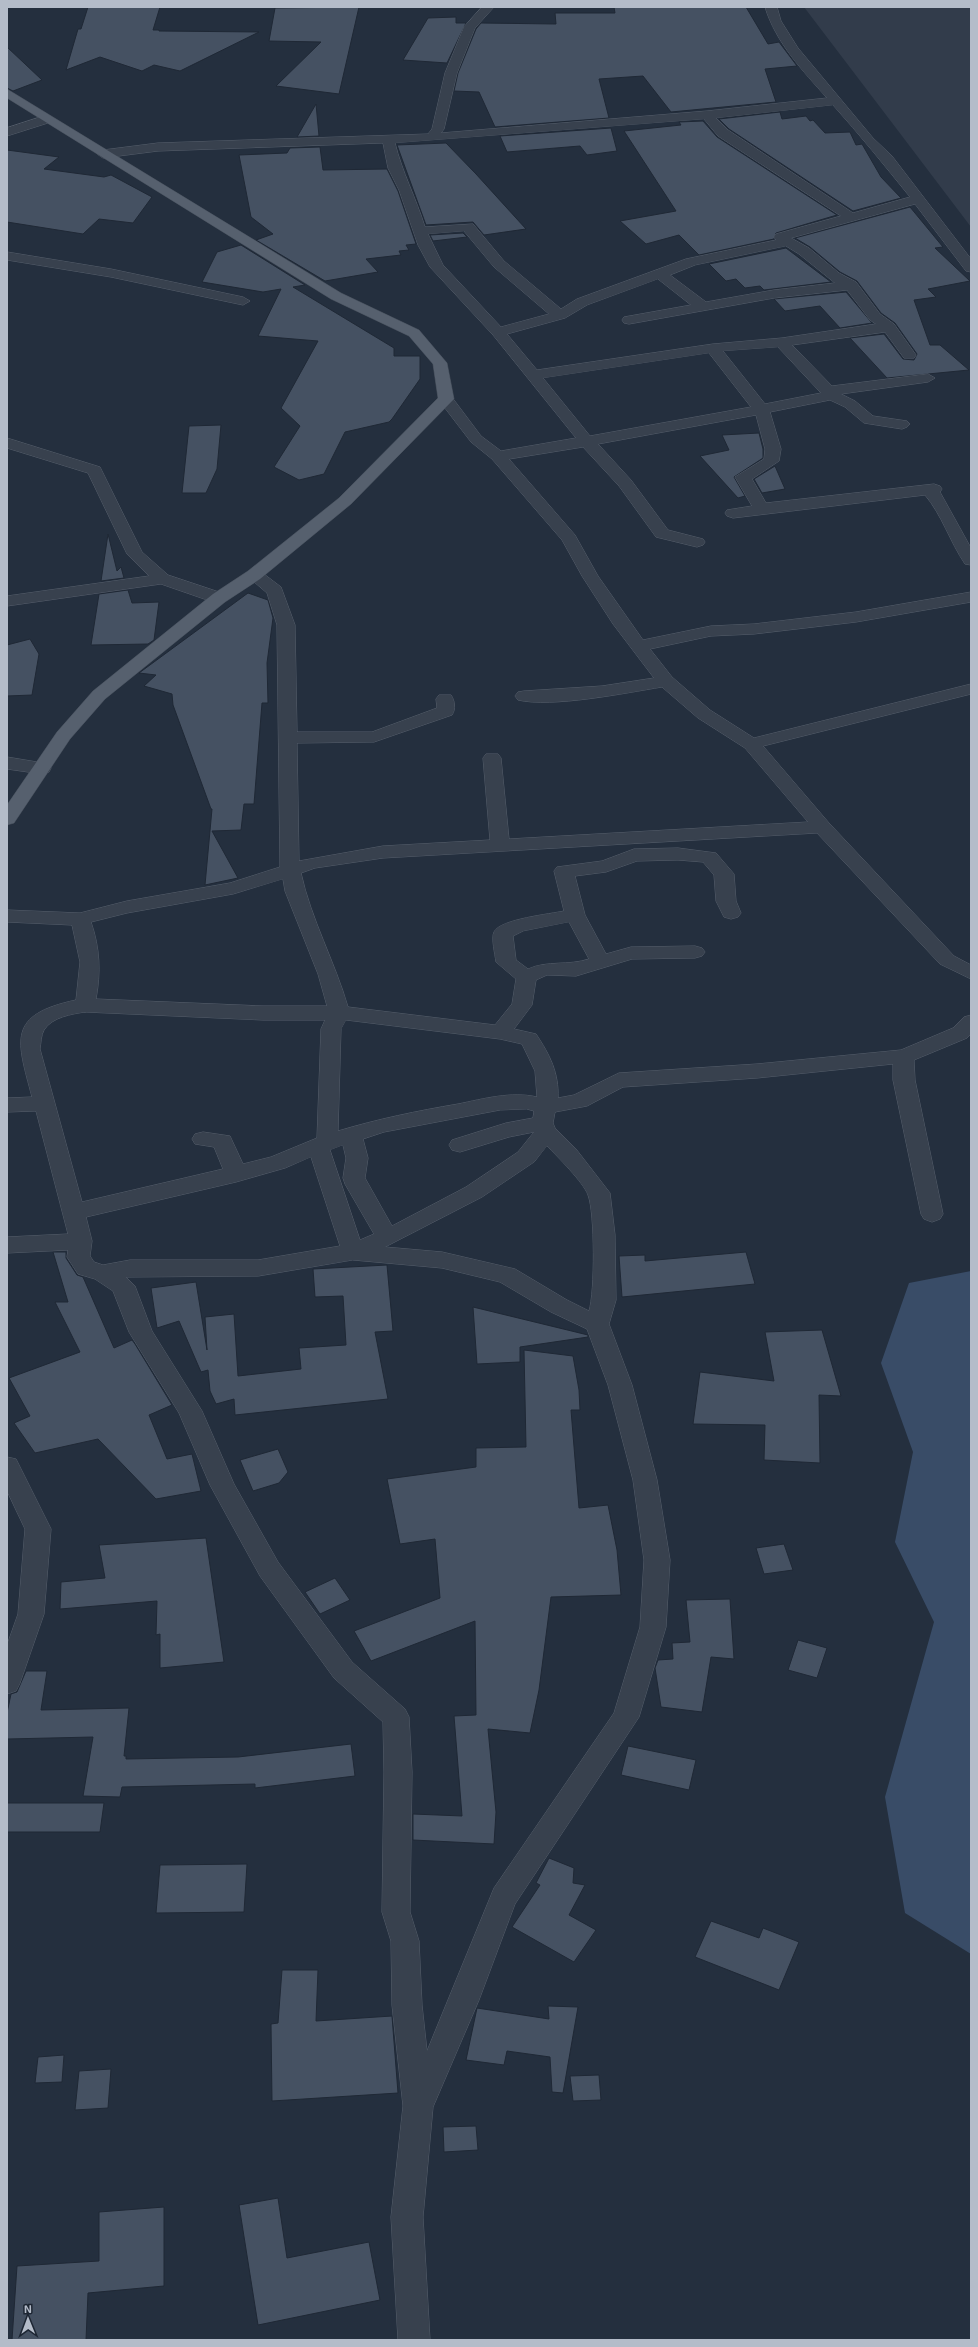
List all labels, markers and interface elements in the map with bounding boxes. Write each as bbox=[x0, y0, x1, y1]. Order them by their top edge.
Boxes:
north arrow bbox=[8, 2299, 48, 2339]
text: N bbox=[24, 2302, 32, 2315]

